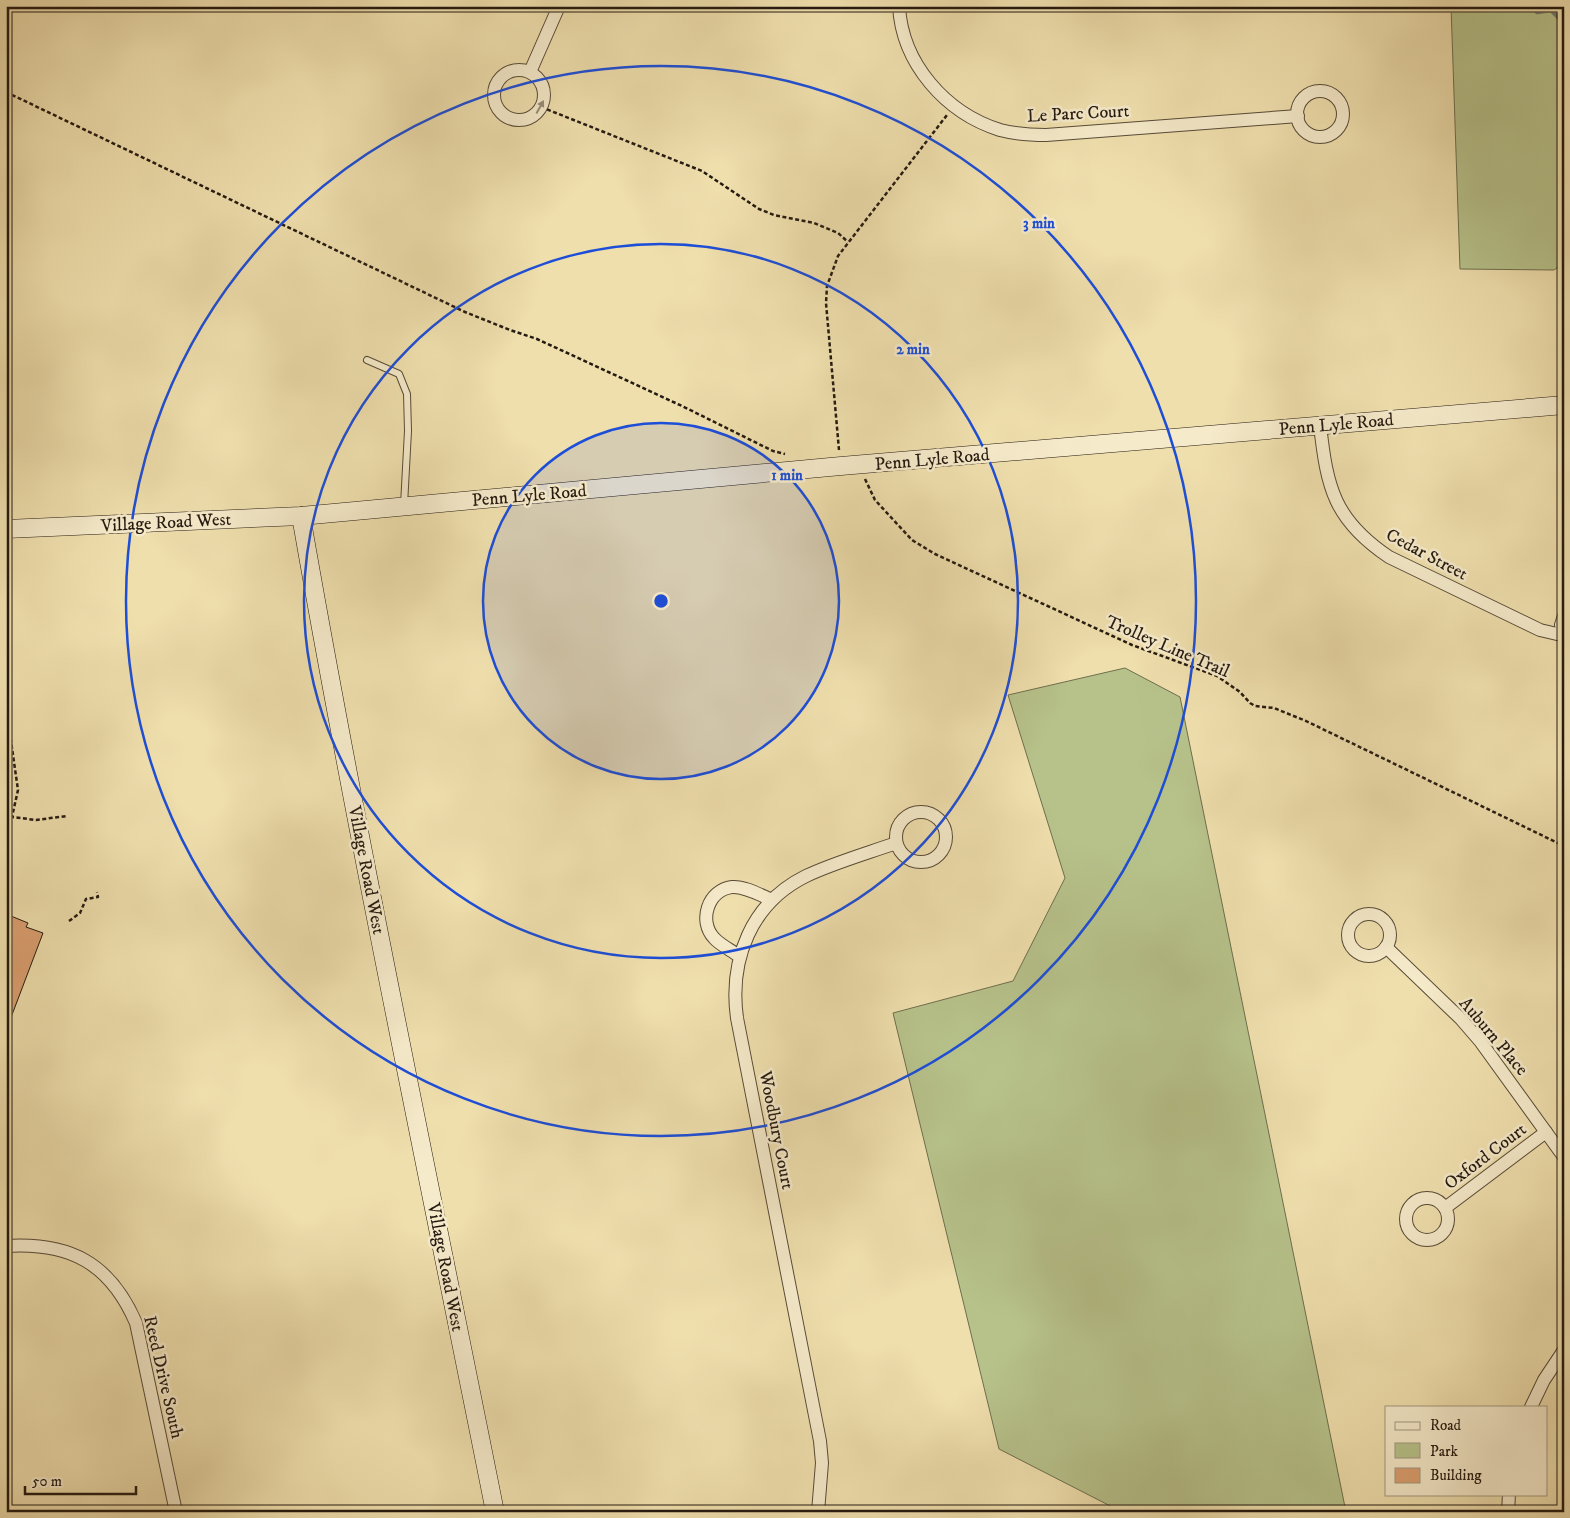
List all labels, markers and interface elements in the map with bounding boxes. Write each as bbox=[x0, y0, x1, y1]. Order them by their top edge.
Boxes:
one-way arrow bbox=[536, 99, 544, 114]
street label: Le Parc Court bbox=[1026, 100, 1130, 128]
text: 3 min bbox=[1023, 214, 1055, 233]
text: 2 min bbox=[896, 340, 930, 359]
street label: Penn Lyle Road bbox=[1278, 409, 1394, 441]
street label: Penn Lyle Road bbox=[874, 444, 990, 476]
text: 1 min bbox=[771, 466, 803, 485]
street label: Penn Lyle Road bbox=[471, 480, 587, 512]
street label: Village Road West bbox=[99, 509, 232, 537]
street label: Cedar Street bbox=[1382, 524, 1471, 586]
centre of rings bbox=[652, 592, 670, 610]
street label: Trolley Line Trail bbox=[1102, 611, 1233, 683]
street label: Village Road West bbox=[343, 803, 389, 937]
street label: Auburn Place bbox=[1454, 993, 1532, 1080]
street label: Woodbury Court bbox=[754, 1068, 798, 1192]
street label: Oxford Court bbox=[1440, 1119, 1531, 1195]
street label: Village Road West bbox=[422, 1200, 468, 1334]
street label: Reed Drive South bbox=[138, 1314, 188, 1441]
legend bbox=[1385, 1406, 1548, 1496]
text: Road bbox=[1430, 1416, 1462, 1435]
text: Park bbox=[1430, 1442, 1459, 1461]
scale bar bbox=[25, 1463, 136, 1495]
text: Building bbox=[1430, 1466, 1482, 1485]
text: 50 m bbox=[32, 1472, 62, 1491]

